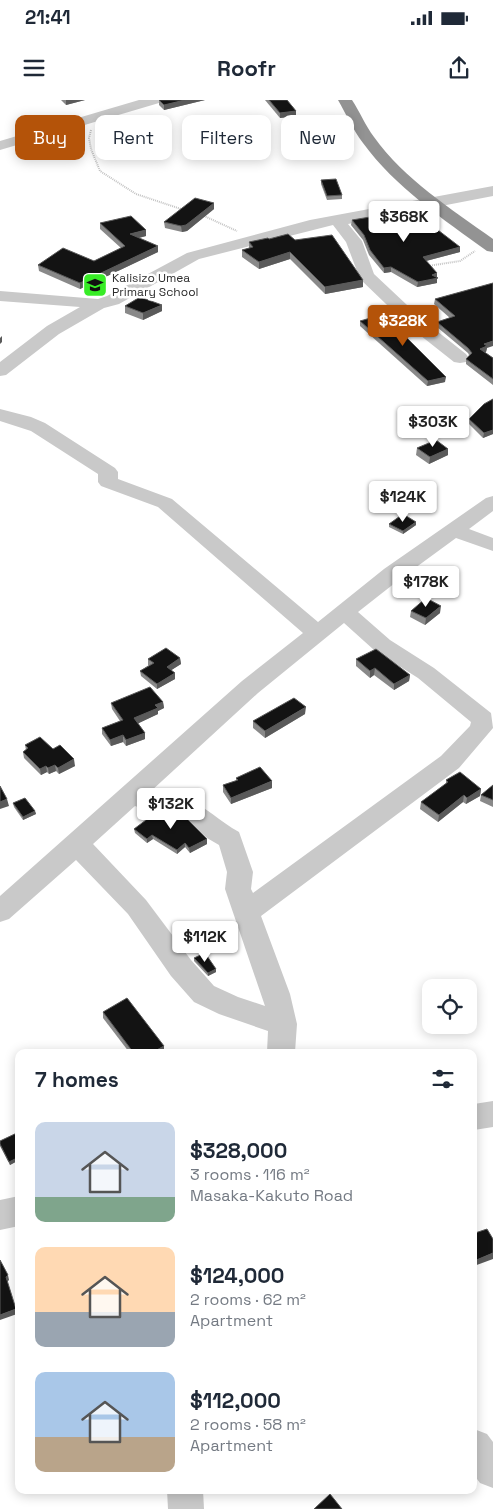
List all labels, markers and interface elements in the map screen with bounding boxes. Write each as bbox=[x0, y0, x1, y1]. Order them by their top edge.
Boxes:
text: 21:41 bbox=[25, 5, 71, 30]
icon: menu bbox=[20, 54, 48, 82]
text: Roofr bbox=[217, 54, 276, 82]
icon: share bbox=[445, 54, 473, 82]
chip: Buy bbox=[15, 115, 85, 160]
chip: Rent bbox=[95, 115, 172, 160]
chip: Filters bbox=[182, 115, 271, 160]
chip: New bbox=[281, 115, 354, 160]
pin: $368K bbox=[369, 200, 439, 243]
text: $368K bbox=[380, 206, 428, 227]
place label: Kalisizo Umea Primary School bbox=[112, 270, 199, 300]
school or university icon: Kalisizo Umea Primary School bbox=[82, 272, 108, 298]
pin: $328K bbox=[368, 304, 438, 347]
text: $328K bbox=[379, 310, 427, 331]
pin: $303K bbox=[398, 406, 468, 448]
text: $303K bbox=[408, 411, 458, 432]
pin: $124K bbox=[368, 480, 438, 523]
text: $124K bbox=[380, 486, 426, 507]
pin: $178K bbox=[391, 566, 461, 608]
text: $178K bbox=[403, 571, 449, 592]
pin: $132K bbox=[136, 788, 206, 830]
text: $132K bbox=[148, 793, 194, 814]
pin: $112K bbox=[170, 920, 240, 963]
text: $112K bbox=[183, 926, 227, 947]
map controls bbox=[422, 979, 477, 1034]
button: locate bbox=[422, 979, 477, 1034]
icon: filters bbox=[429, 1065, 457, 1093]
text: 7 homes bbox=[35, 1066, 119, 1093]
text: $328,000 bbox=[190, 1137, 287, 1164]
icon: home bbox=[75, 1142, 135, 1202]
text: 3 rooms · 116 m² bbox=[190, 1164, 310, 1185]
text: Masaka-Kakuto Road bbox=[190, 1185, 353, 1206]
text: $124,000 bbox=[190, 1262, 284, 1289]
icon: home bbox=[75, 1267, 135, 1327]
text: 2 rooms · 62 m² bbox=[190, 1289, 306, 1310]
text: Apartment bbox=[190, 1310, 273, 1331]
text: $112,000 bbox=[190, 1387, 281, 1414]
icon: home bbox=[75, 1392, 135, 1452]
text: 2 rooms · 58 m² bbox=[190, 1414, 306, 1435]
text: Apartment bbox=[190, 1435, 273, 1456]

